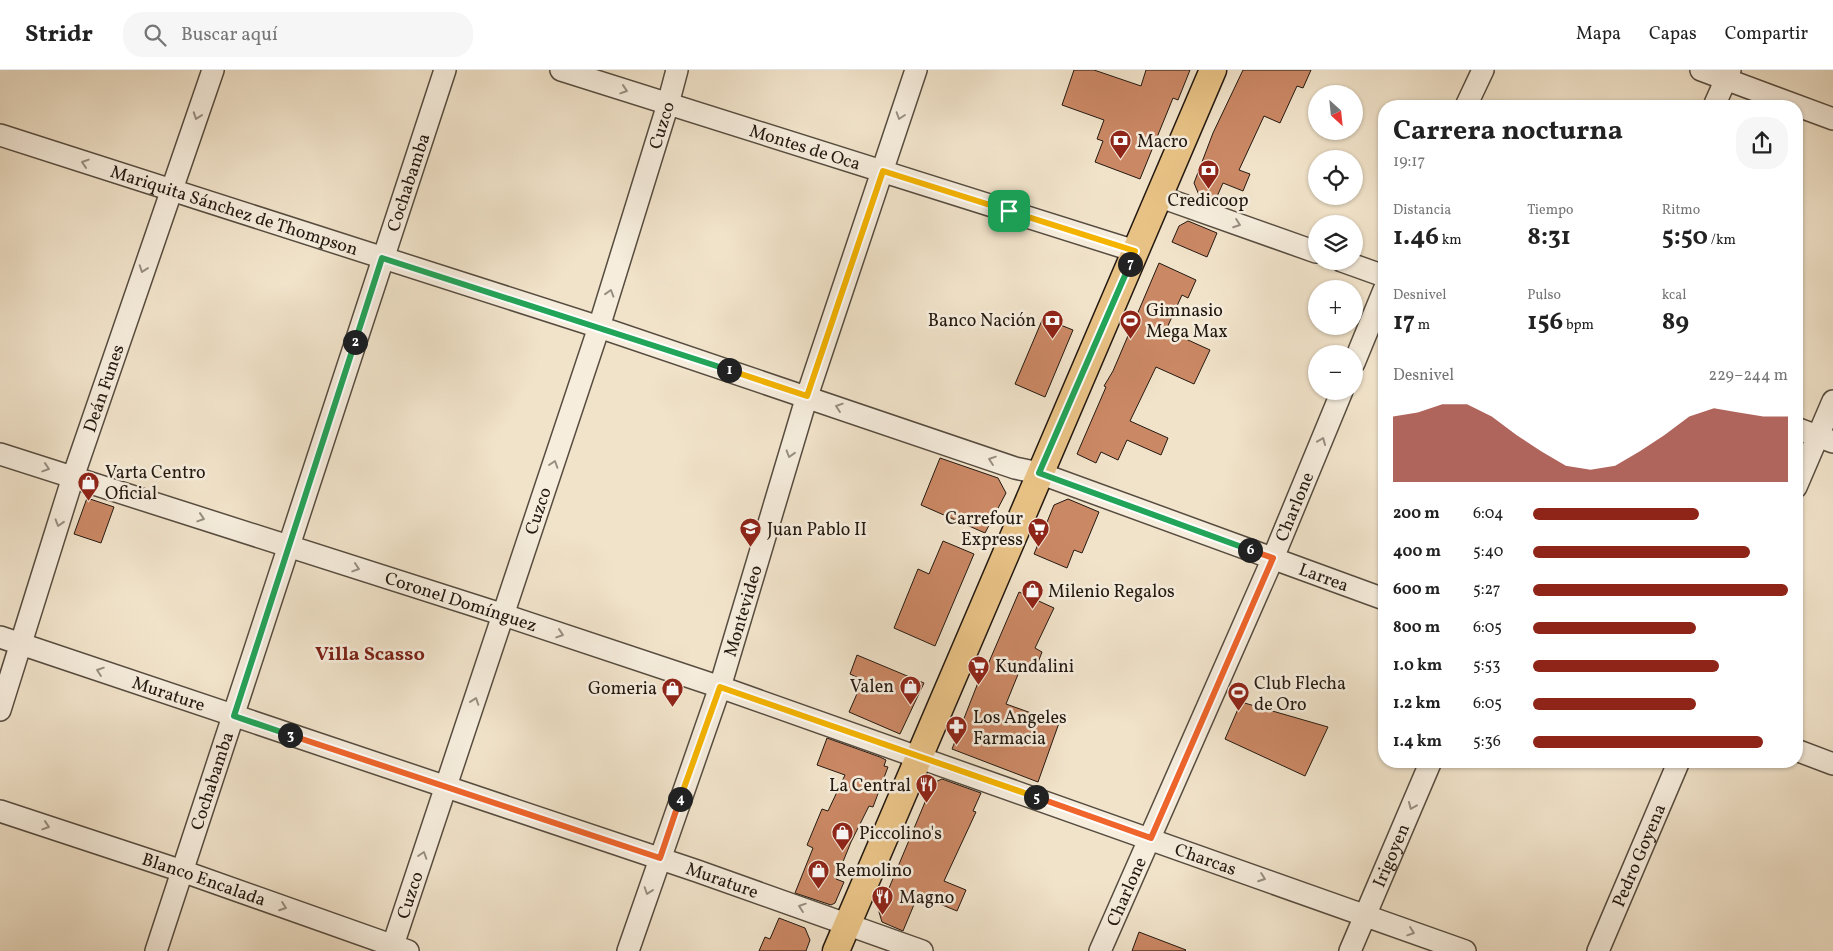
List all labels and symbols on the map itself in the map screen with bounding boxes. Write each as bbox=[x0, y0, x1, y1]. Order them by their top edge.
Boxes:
one-way arrow bbox=[620, 85, 628, 95]
north arrow bbox=[1308, 85, 1362, 140]
street label: Cuzco bbox=[644, 99, 682, 153]
one-way arrow bbox=[192, 111, 202, 120]
one-way arrow bbox=[896, 112, 906, 120]
street label: Montes de Oca bbox=[746, 119, 863, 178]
bank icon: Macro bbox=[1109, 129, 1133, 160]
street label: Cochabamba bbox=[382, 130, 437, 235]
place label: Macro bbox=[1137, 130, 1188, 155]
one-way arrow bbox=[81, 158, 89, 168]
bank icon: Credicoop bbox=[1196, 158, 1220, 189]
street label: Mariquita Sánchez de Thompson bbox=[107, 160, 361, 263]
place label: Credicoop bbox=[1168, 189, 1248, 214]
pin bbox=[988, 190, 1030, 232]
one-way arrow bbox=[1232, 218, 1241, 228]
pin: 7 bbox=[1118, 252, 1142, 276]
one-way arrow bbox=[139, 265, 149, 273]
one-way arrow bbox=[604, 289, 614, 297]
place label: Gimnasio Mega Max bbox=[1146, 299, 1228, 345]
bank icon: Banco Nación bbox=[1040, 308, 1064, 339]
sports icon: Gimnasio Mega Max bbox=[1118, 308, 1142, 339]
place label: Banco Nación bbox=[928, 309, 1036, 334]
pin: 2 bbox=[342, 330, 368, 354]
street label: Deán Funes bbox=[78, 341, 132, 436]
pin: 1 bbox=[716, 358, 742, 382]
one-way arrow bbox=[835, 403, 843, 413]
one-way arrow bbox=[1315, 437, 1326, 446]
one-way arrow bbox=[785, 449, 795, 457]
one-way arrow bbox=[989, 456, 997, 466]
one-way arrow bbox=[548, 460, 558, 468]
place label: Varta Centro Oficial bbox=[105, 461, 206, 507]
one-way arrow bbox=[42, 463, 50, 473]
street label: Charlone bbox=[1270, 469, 1321, 546]
shop icon: Varta Centro Oficial bbox=[77, 470, 101, 501]
street label: Cuzco bbox=[520, 484, 559, 538]
place label: Carrefour Express bbox=[945, 507, 1023, 553]
one-way arrow bbox=[196, 513, 205, 523]
supermarket icon: Carrefour Express bbox=[1027, 516, 1051, 547]
school or university icon: Juan Pablo II bbox=[739, 517, 763, 548]
place label: Juan Pablo II bbox=[767, 518, 867, 543]
one-way arrow bbox=[55, 519, 65, 527]
pin: 6 bbox=[1238, 538, 1262, 562]
street label: Larrea bbox=[1295, 558, 1352, 599]
one-way arrow bbox=[351, 562, 360, 572]
street label: Montevideo bbox=[719, 563, 770, 660]
street label: Coronel Domínguez bbox=[381, 567, 540, 639]
shop icon: Milenio Regalos bbox=[1020, 579, 1044, 610]
place label: Milenio Regalos bbox=[1048, 580, 1175, 605]
one-way arrow bbox=[556, 628, 564, 638]
district label: Villa Scasso bbox=[315, 641, 425, 669]
supermarket icon: Kundalini bbox=[967, 654, 991, 685]
place label: Kundalini bbox=[995, 655, 1074, 680]
one-way arrow bbox=[97, 667, 105, 677]
street label: Murature bbox=[129, 671, 208, 719]
place label: Club Flecha de Oro bbox=[1254, 672, 1346, 718]
shop icon: Valen bbox=[898, 674, 922, 705]
place label: Valen bbox=[850, 675, 894, 700]
shop icon: Gomeria bbox=[661, 676, 685, 707]
place label: Gomeria bbox=[588, 677, 657, 702]
sports icon: Club Flecha de Oro bbox=[1226, 681, 1250, 712]
one-way arrow bbox=[469, 697, 479, 705]
place label: Los Angeles Farmacia bbox=[973, 706, 1067, 752]
pharmacy icon: Los Angeles Farmacia bbox=[945, 715, 969, 746]
pin: 3 bbox=[278, 722, 302, 748]
street label: Cochabamba bbox=[185, 729, 241, 834]
restaurant icon: La Central bbox=[915, 773, 939, 804]
place label: La Central bbox=[829, 774, 911, 799]
pin: 5 bbox=[1024, 784, 1048, 810]
pin: 4 bbox=[668, 786, 692, 812]
street label: Pedro Goyena bbox=[1607, 800, 1673, 911]
one-way arrow bbox=[1407, 801, 1418, 810]
one-way arrow bbox=[42, 820, 50, 830]
street label: Irigoyen bbox=[1368, 820, 1417, 892]
shop icon: Piccolino's bbox=[831, 821, 855, 852]
place label: Piccolino's bbox=[859, 822, 942, 847]
street label: Charcas bbox=[1171, 838, 1239, 883]
street label: Blanco Encalada bbox=[138, 848, 269, 914]
one-way arrow bbox=[417, 851, 427, 860]
street label: Charlone bbox=[1101, 854, 1154, 931]
street label: Murature bbox=[682, 857, 761, 906]
shop icon: Remolino bbox=[807, 858, 831, 889]
place label: Remolino bbox=[835, 859, 912, 884]
street label: Cuzco bbox=[392, 869, 431, 922]
one-way arrow bbox=[1257, 872, 1265, 882]
restaurant icon: Magno bbox=[871, 885, 895, 916]
one-way arrow bbox=[644, 886, 654, 895]
place label: Magno bbox=[899, 886, 954, 911]
one-way arrow bbox=[278, 901, 287, 911]
one-way arrow bbox=[798, 903, 806, 913]
one-way arrow bbox=[1406, 926, 1414, 936]

